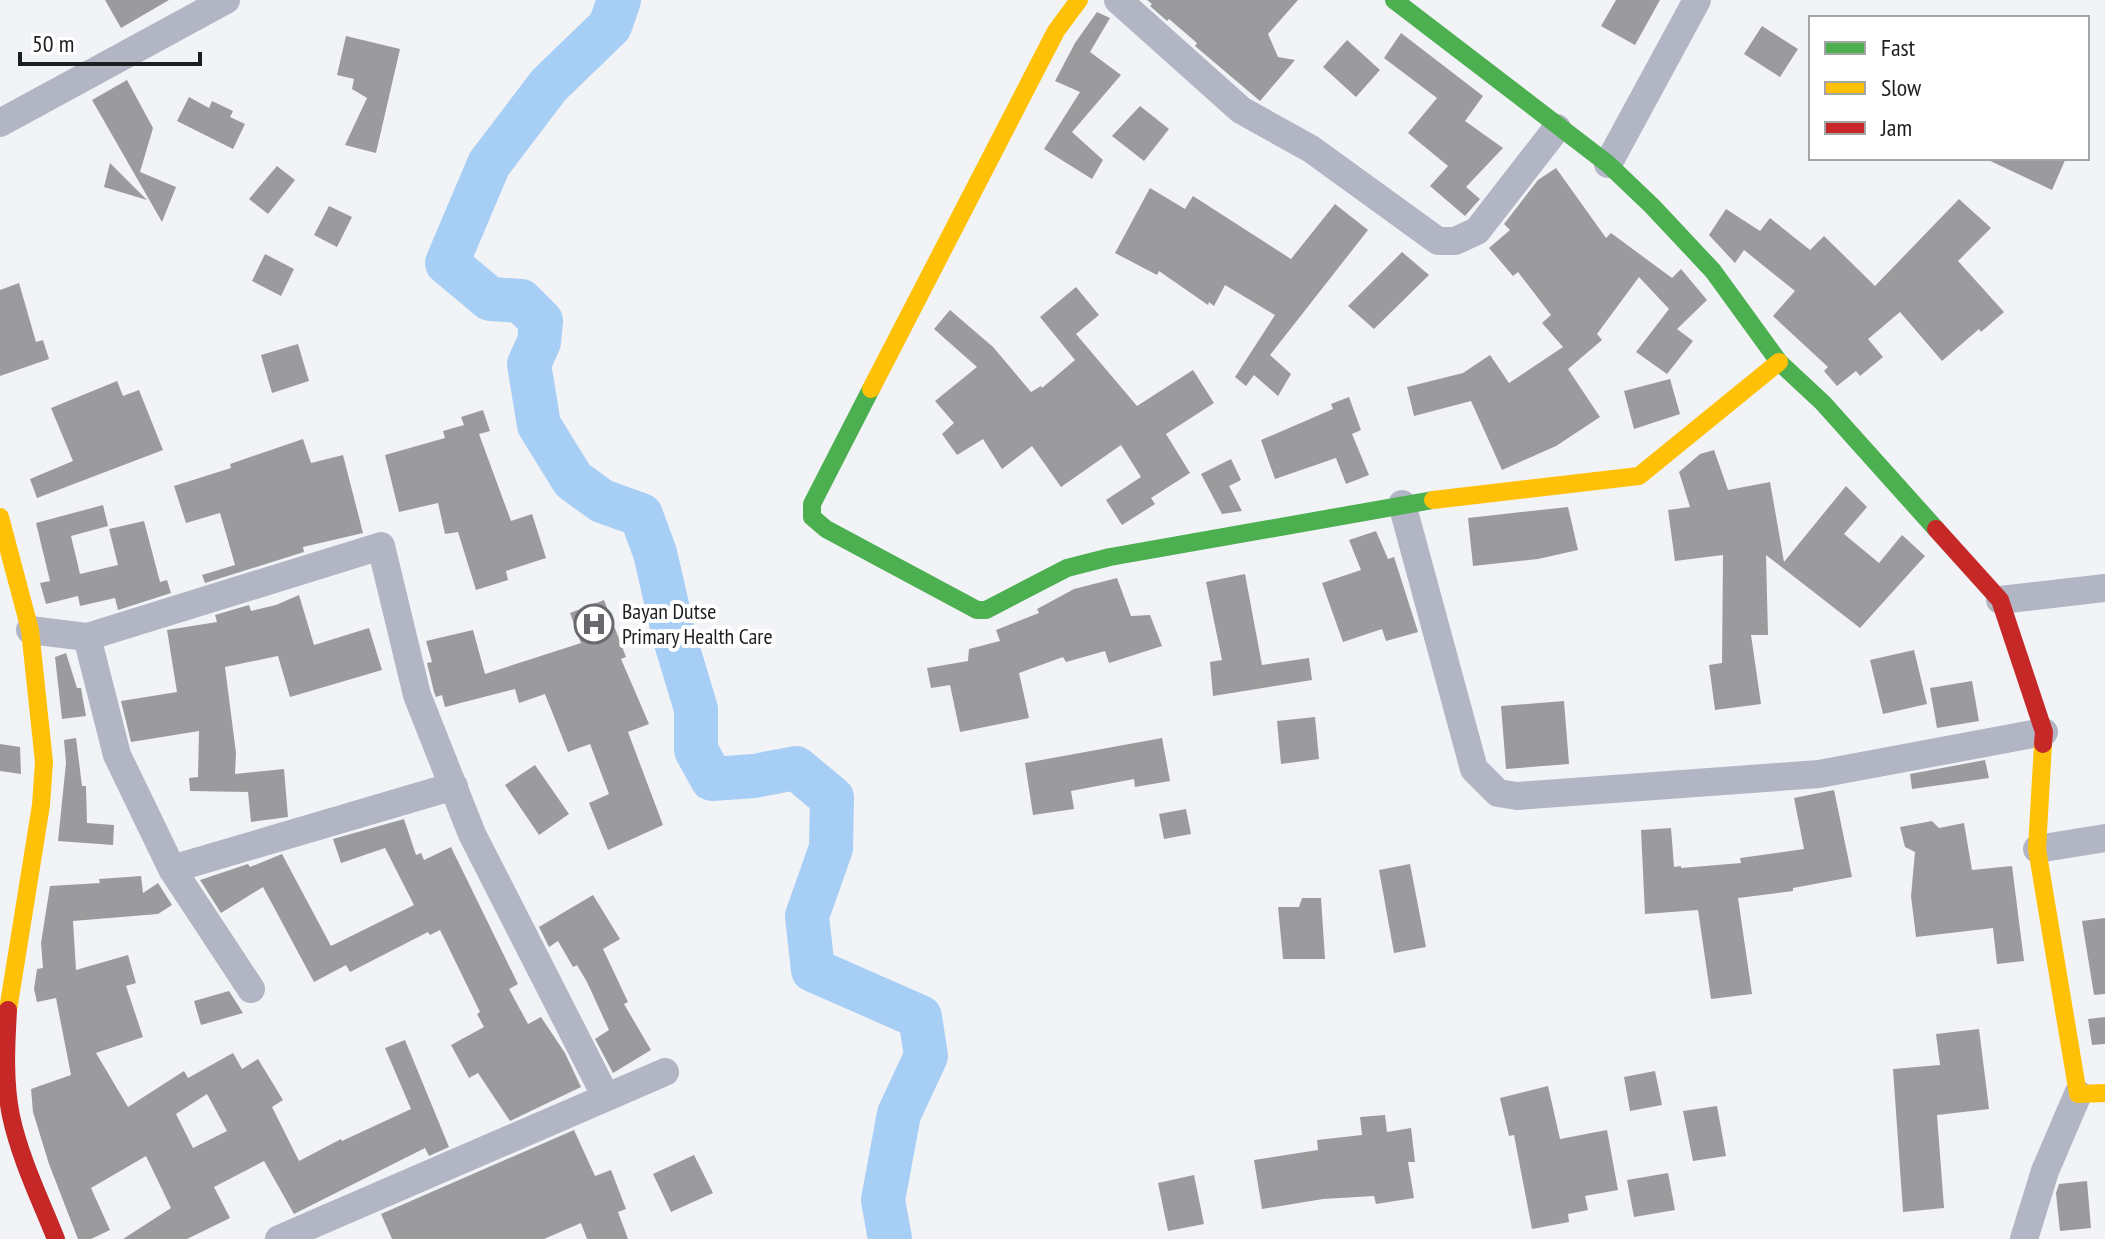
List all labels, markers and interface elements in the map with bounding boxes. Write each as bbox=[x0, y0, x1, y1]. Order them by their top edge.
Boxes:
scale bar bbox=[20, 16, 200, 66]
legend bbox=[1809, 16, 2089, 160]
text: 50 m bbox=[32, 28, 74, 59]
text: Fast bbox=[1881, 32, 1916, 63]
text: Slow bbox=[1881, 72, 1922, 103]
text: Jam bbox=[1880, 112, 1912, 143]
place label: Bayan Dutse Primary Health Care bbox=[622, 597, 772, 650]
hospital icon: Bayan Dutse Primary Health Care bbox=[573, 603, 615, 645]

